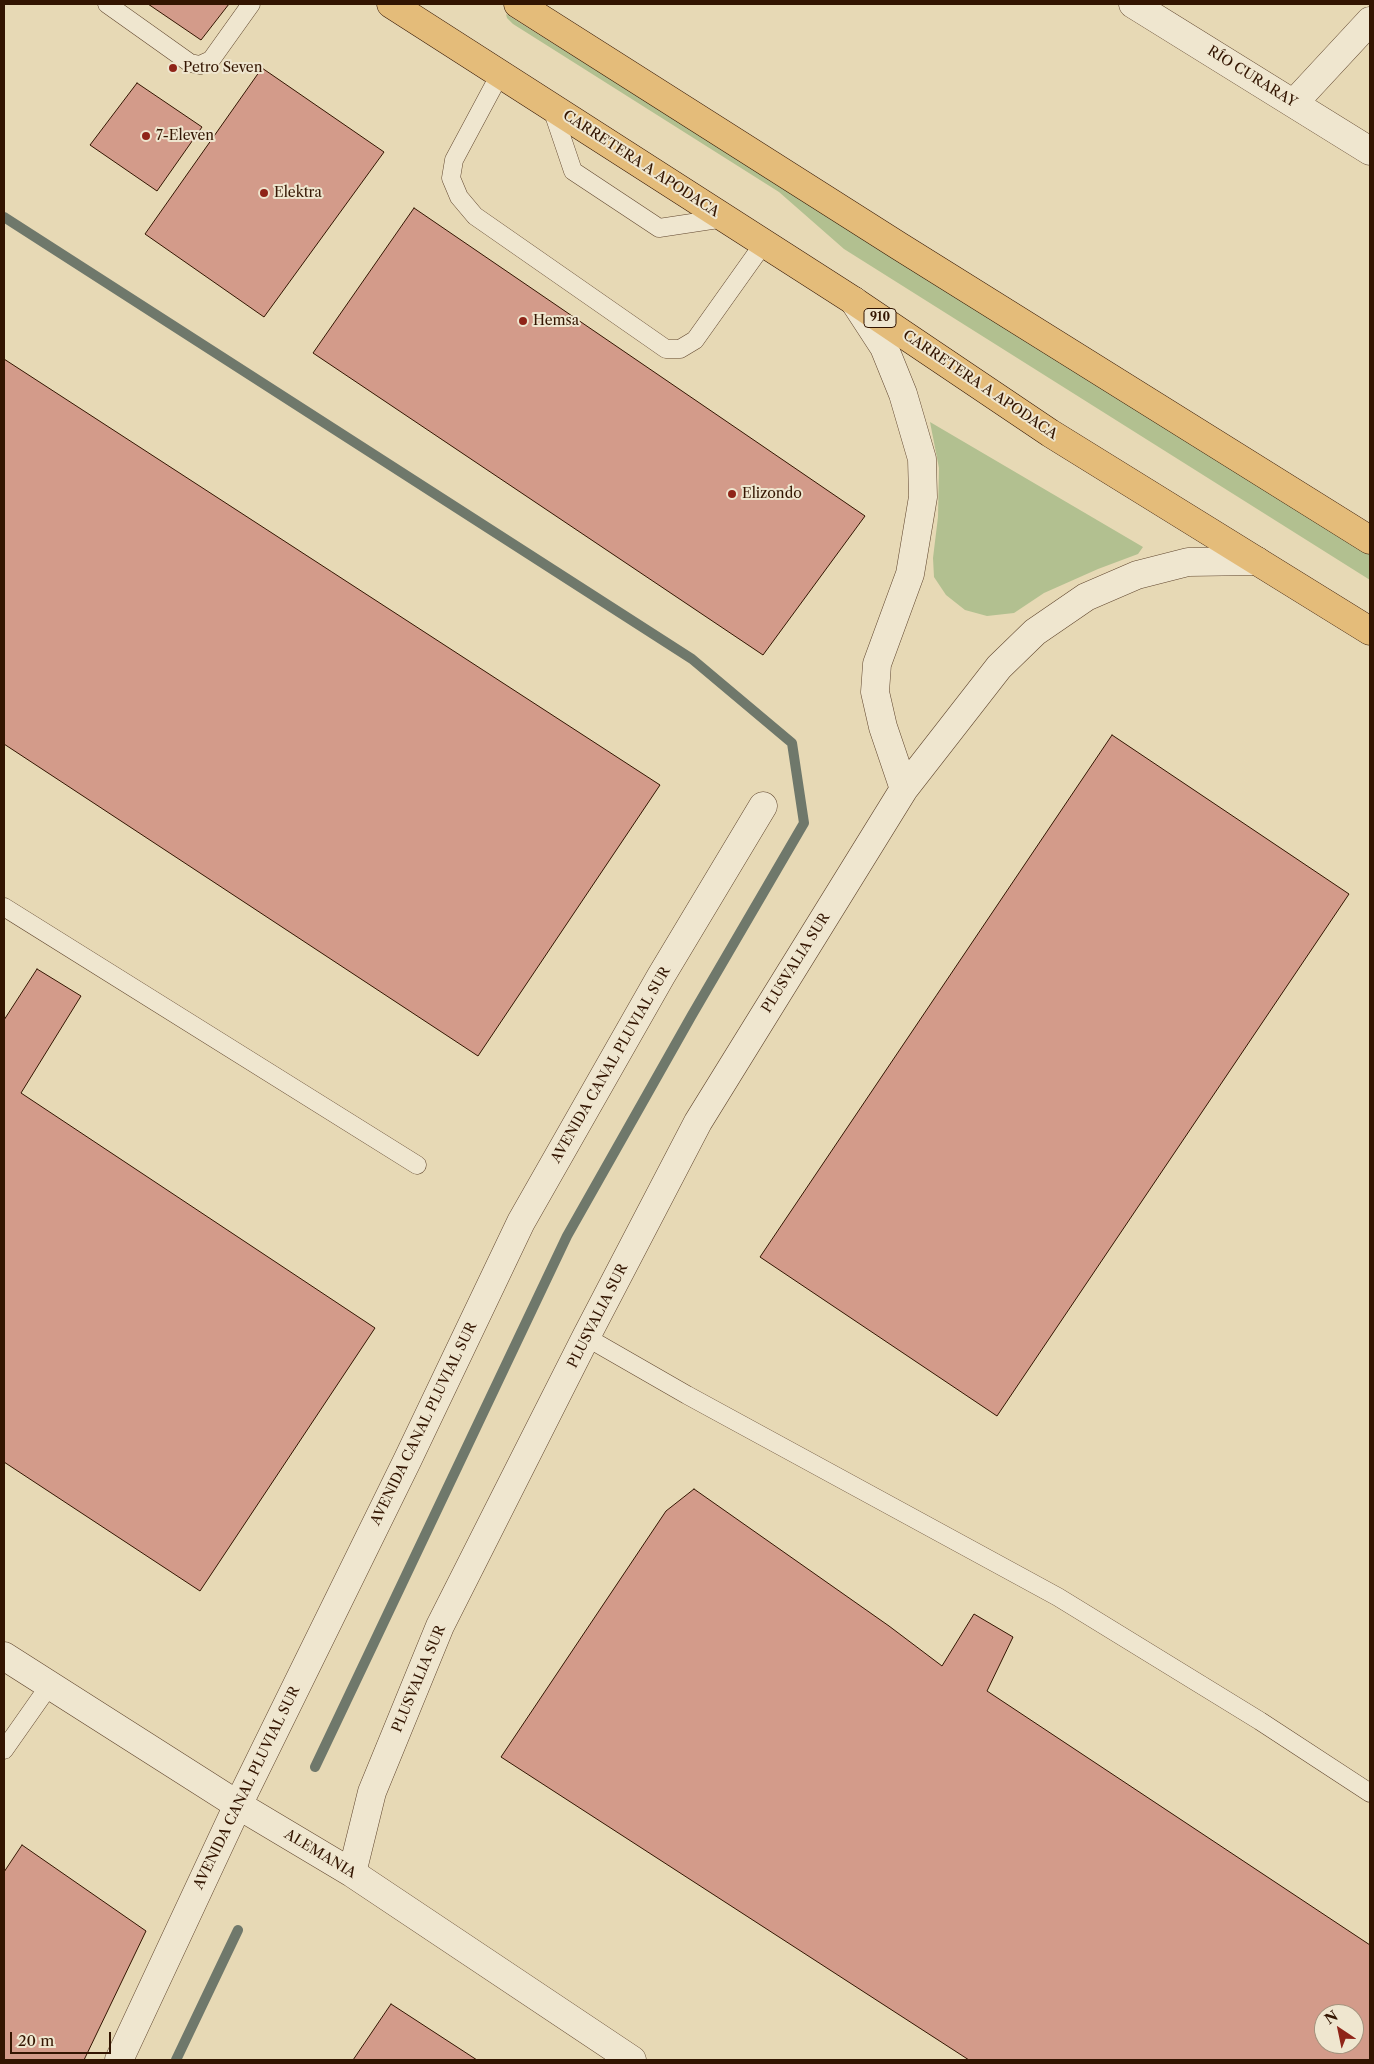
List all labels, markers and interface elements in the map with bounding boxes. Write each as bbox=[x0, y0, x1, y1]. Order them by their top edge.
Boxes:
street label: RÍO CURARAY bbox=[1204, 43, 1300, 111]
place label: Petro Seven bbox=[183, 60, 262, 76]
marker: Petro Seven bbox=[167, 62, 179, 74]
street label: CARRETERA A APODACA bbox=[560, 107, 722, 221]
place label: 7-Eleven bbox=[156, 128, 214, 144]
marker: 7-Eleven bbox=[140, 130, 152, 142]
place label: Elektra bbox=[274, 185, 322, 201]
marker: Elektra bbox=[258, 187, 270, 199]
road number: 910 bbox=[864, 308, 896, 328]
place label: Hemsa bbox=[533, 313, 579, 329]
marker: Hemsa bbox=[517, 315, 529, 327]
street label: CARRETERA A APODACA bbox=[899, 327, 1061, 443]
place label: Elizondo bbox=[742, 486, 802, 502]
marker: Elizondo bbox=[726, 488, 738, 500]
street label: PLUSVALIA SUR bbox=[758, 910, 834, 1016]
street label: AVENIDA CANAL PLUVIAL SUR bbox=[548, 964, 674, 1166]
street label: PLUSVALIA SUR bbox=[564, 1261, 632, 1371]
street label: AVENIDA CANAL PLUVIAL SUR bbox=[367, 1320, 481, 1528]
street label: PLUSVALIA SUR bbox=[389, 1623, 449, 1735]
street label: AVENIDA CANAL PLUVIAL SUR bbox=[190, 1684, 304, 1892]
street label: ALEMANIA bbox=[281, 1826, 359, 1882]
north arrow bbox=[1314, 2004, 1364, 2054]
text: N bbox=[1321, 2007, 1341, 2028]
scale bar bbox=[12, 2022, 114, 2054]
text: 20 m bbox=[18, 2031, 54, 2050]

